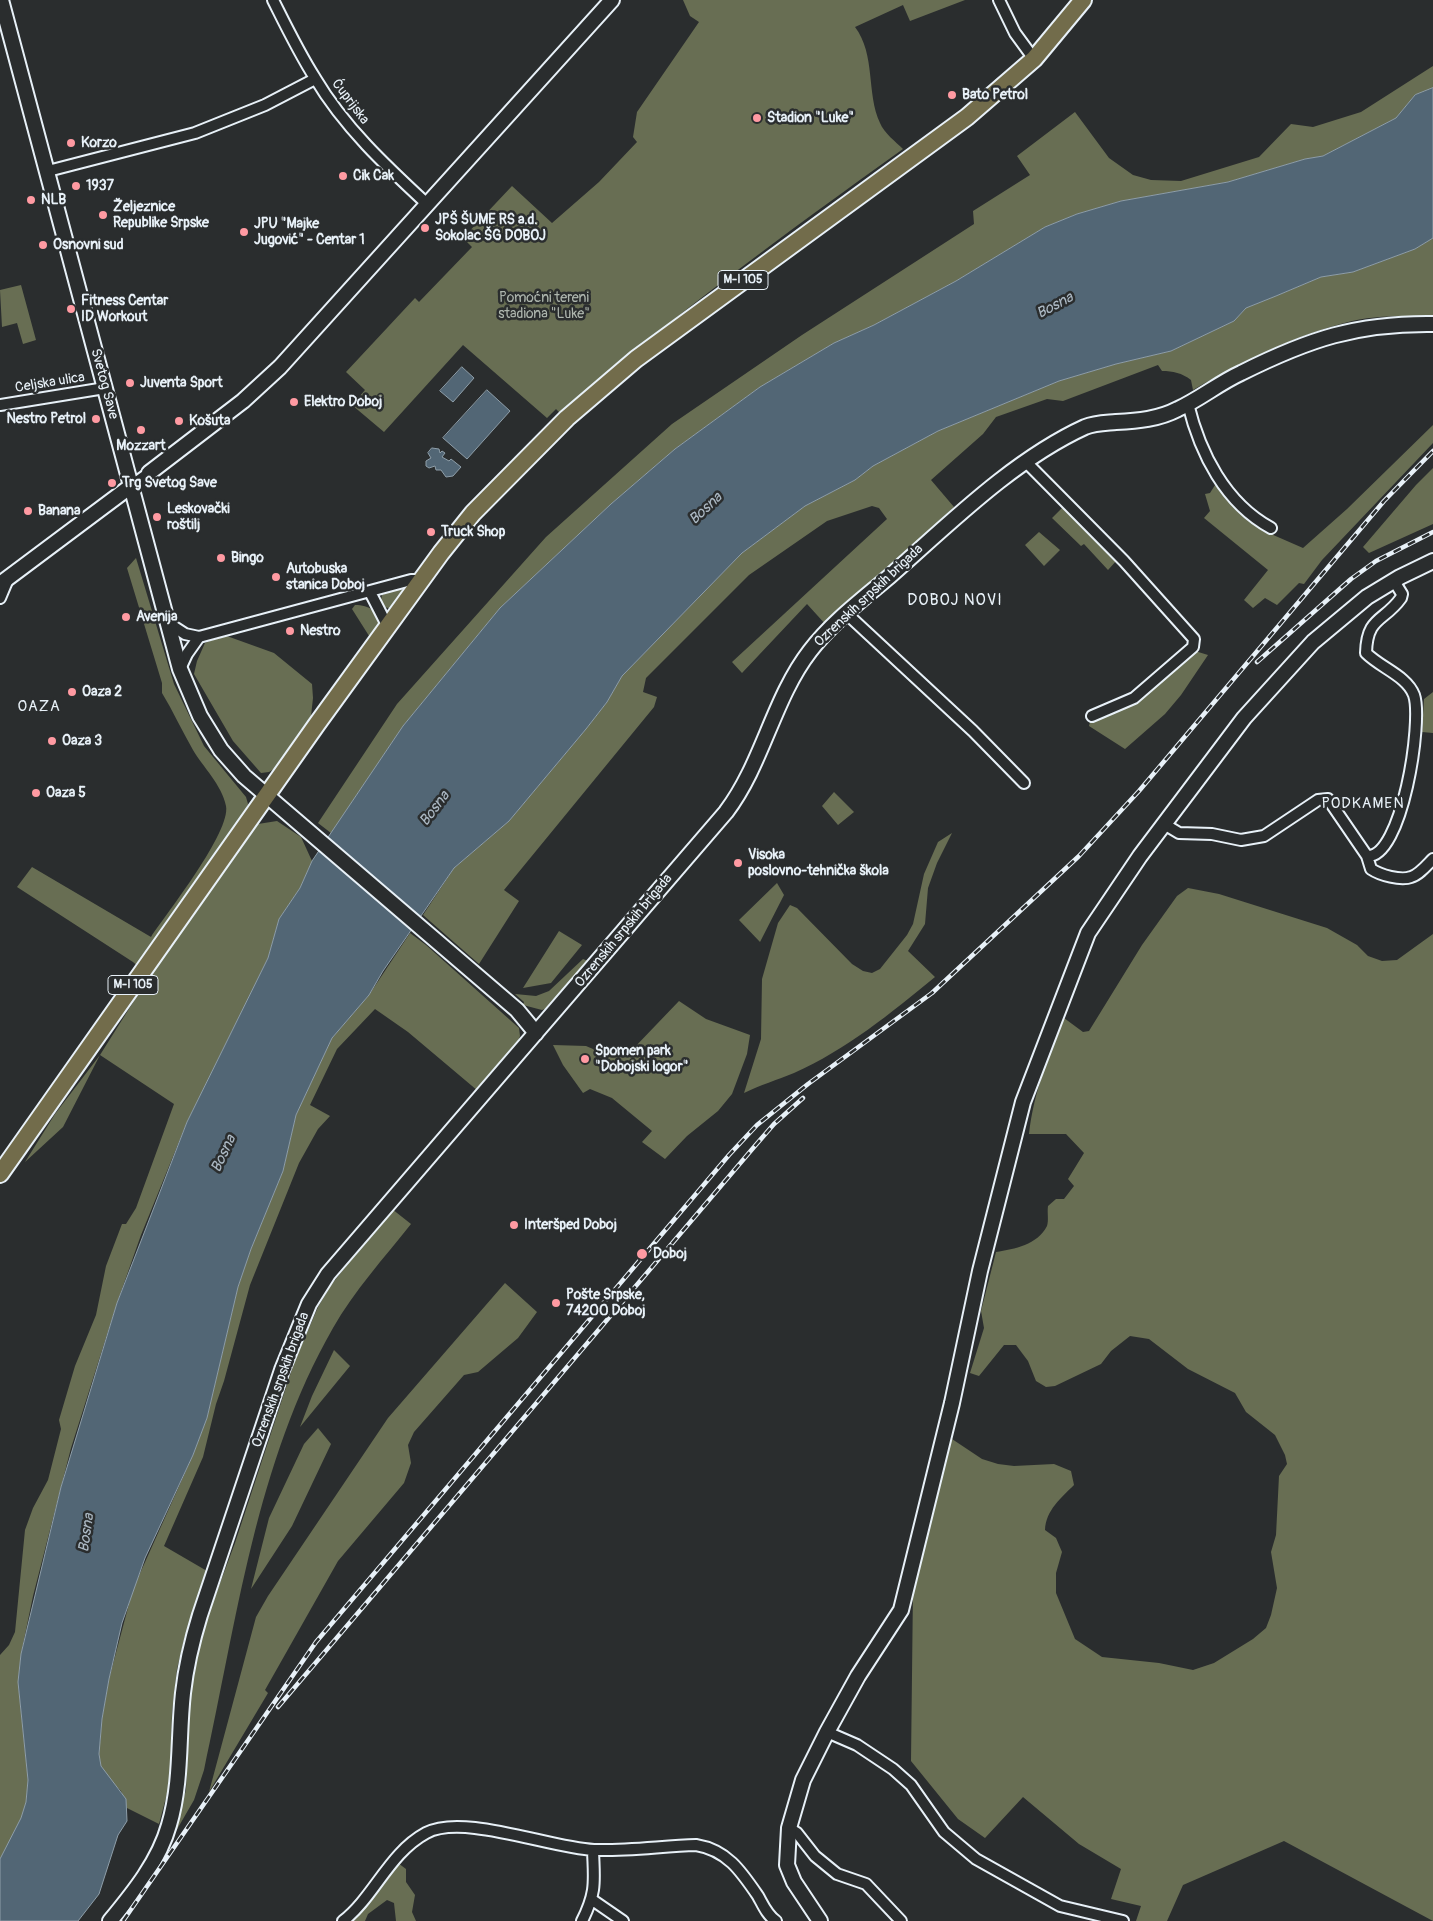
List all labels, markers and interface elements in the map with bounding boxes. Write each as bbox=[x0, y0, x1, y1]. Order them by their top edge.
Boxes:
street label: Ćuprijska bbox=[328, 76, 372, 128]
place label: Bato Petrol bbox=[962, 87, 1028, 103]
marker: Bato Petrol bbox=[946, 89, 958, 101]
place label: Stadion "Luke" bbox=[767, 110, 854, 126]
marker: Stadion "Luke" bbox=[751, 112, 763, 124]
place label: Korzo bbox=[81, 135, 117, 151]
marker: Korzo bbox=[65, 137, 77, 149]
place label: Cik Cak bbox=[353, 168, 394, 184]
marker: Cik Cak bbox=[337, 170, 349, 182]
place label: 1937 bbox=[86, 178, 114, 194]
marker: 1937 bbox=[70, 180, 82, 192]
place label: NLB bbox=[41, 192, 66, 208]
marker: NLB bbox=[25, 194, 37, 206]
place label: Željeznice Republike Srpske bbox=[113, 199, 209, 232]
marker: Željeznice Republike Srpske bbox=[97, 209, 109, 221]
place label: JPŠ ŠUME RS a.d. Sokolac ŠG DOBOJ bbox=[435, 212, 546, 244]
place label: JPU "Majke Jugović" - Centar 1 bbox=[254, 216, 365, 248]
marker: JPŠ ŠUME RS a.d. Sokolac ŠG DOBOJ bbox=[419, 222, 431, 234]
marker: JPU "Majke Jugović" - Centar 1 bbox=[238, 226, 250, 238]
place label: Osnovni sud bbox=[53, 237, 124, 253]
marker: Osnovni sud bbox=[37, 239, 49, 251]
road number: M-I 105 bbox=[718, 270, 768, 290]
water label: Bosna bbox=[1034, 289, 1076, 323]
park label: Pomoćni tereni stadiona "Luke" bbox=[498, 290, 590, 322]
place label: Fitness Centar ID Workout bbox=[81, 293, 168, 326]
marker: Fitness Centar ID Workout bbox=[65, 303, 77, 315]
street label: Svetog Save bbox=[87, 347, 121, 421]
street label: Celjska ulica bbox=[14, 369, 86, 397]
place label: Juventa Sport bbox=[140, 375, 223, 391]
marker: Juventa Sport bbox=[124, 377, 136, 389]
place label: Elektro Doboj bbox=[304, 394, 382, 410]
marker: Elektro Doboj bbox=[288, 396, 300, 408]
place label: Nestro Petrol bbox=[7, 411, 86, 427]
marker: Nestro Petrol bbox=[90, 413, 102, 425]
place label: Košuta bbox=[189, 413, 230, 429]
marker: Košuta bbox=[173, 415, 185, 427]
marker: Mozzart bbox=[135, 424, 147, 436]
place label: Mozzart bbox=[116, 438, 166, 454]
place label: Trg Svetog Save bbox=[122, 475, 217, 491]
marker: Trg Svetog Save bbox=[106, 477, 118, 489]
water label: Bosna bbox=[686, 489, 726, 529]
place label: Leskovački roštilj bbox=[167, 501, 230, 534]
place label: Banana bbox=[38, 503, 80, 519]
marker: Banana bbox=[22, 505, 34, 517]
marker: Leskovački roštilj bbox=[151, 511, 163, 523]
place label: Truck Shop bbox=[441, 524, 505, 540]
marker: Truck Shop bbox=[425, 526, 437, 538]
street label: Ozrenskih srpskih brigada bbox=[811, 541, 927, 651]
place label: Bingo bbox=[231, 550, 264, 566]
marker: Bingo bbox=[215, 552, 227, 564]
place label: Autobuska stanica Doboj bbox=[286, 561, 365, 594]
marker: Autobuska stanica Doboj bbox=[270, 571, 282, 583]
district label: DOBOJ NOVI bbox=[906, 591, 1004, 611]
place label: Avenija bbox=[136, 609, 178, 625]
marker: Avenija bbox=[120, 611, 132, 623]
place label: Nestro bbox=[300, 623, 341, 639]
marker: Nestro bbox=[284, 625, 296, 637]
place label: Oaza 2 bbox=[82, 684, 122, 700]
marker: Oaza 2 bbox=[66, 686, 78, 698]
district label: OAZA bbox=[17, 698, 61, 716]
place label: Oaza 3 bbox=[62, 733, 102, 749]
marker: Oaza 3 bbox=[46, 735, 58, 747]
place label: Oaza 5 bbox=[46, 785, 86, 801]
marker: Oaza 5 bbox=[30, 787, 42, 799]
water label: Bosna bbox=[416, 788, 454, 830]
district label: PODKAMEN bbox=[1320, 795, 1406, 813]
place label: Visoka poslovno-tehnička škola bbox=[748, 847, 889, 880]
marker: Visoka poslovno-tehnička škola bbox=[732, 857, 744, 869]
street label: Ozrenskih srpskih brigada bbox=[572, 871, 676, 991]
road number: M-I 105 bbox=[108, 976, 158, 994]
place label: Spomen park "Dobojski logor" bbox=[595, 1043, 688, 1076]
marker: Spomen park "Dobojski logor" bbox=[579, 1053, 591, 1065]
water label: Bosna bbox=[208, 1133, 240, 1175]
place label: Interšped Doboj bbox=[524, 1217, 617, 1233]
marker: Interšped Doboj bbox=[508, 1219, 520, 1231]
place label: Doboj bbox=[653, 1246, 687, 1262]
marker: Doboj bbox=[635, 1247, 649, 1261]
place label: Pošte Srpske, 74200 Doboj bbox=[566, 1287, 645, 1320]
marker: Pošte Srpske, 74200 Doboj bbox=[550, 1297, 562, 1309]
street label: Ozrenskih srpskih brigada bbox=[249, 1310, 313, 1450]
water label: Bosna bbox=[75, 1513, 99, 1553]

